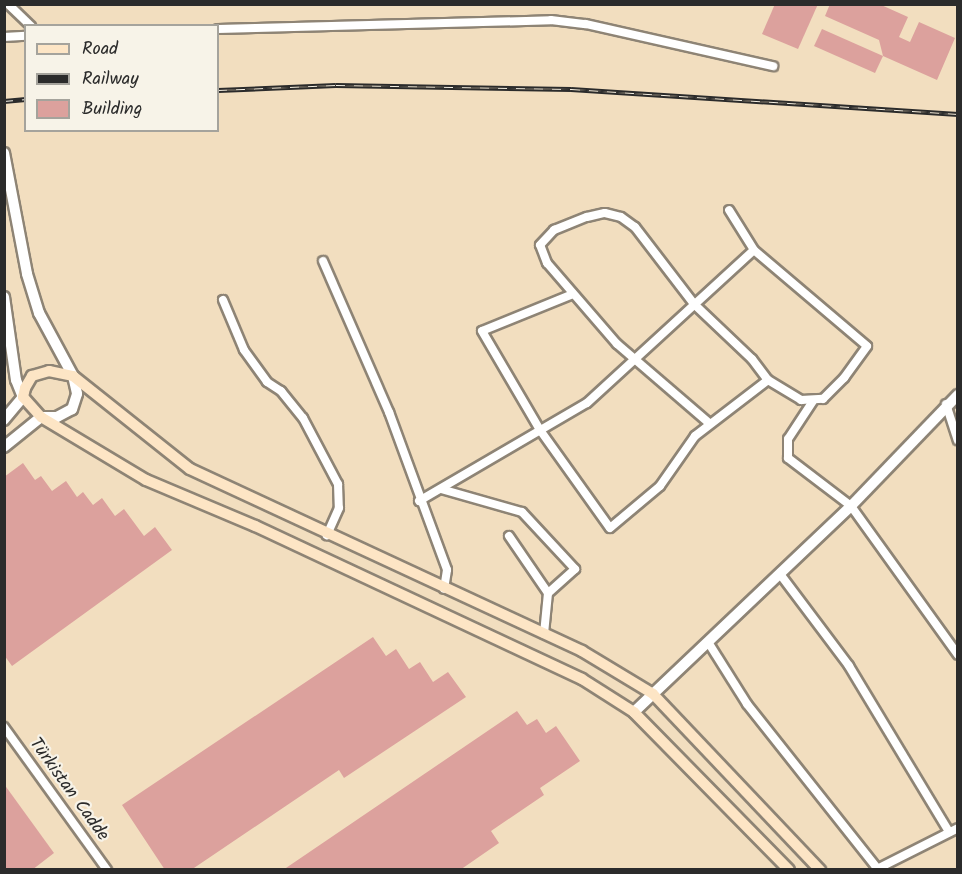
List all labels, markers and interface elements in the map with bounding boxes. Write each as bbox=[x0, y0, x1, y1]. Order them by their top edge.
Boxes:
legend bbox=[24, 24, 219, 132]
text: Road bbox=[82, 35, 118, 64]
text: Railway bbox=[82, 65, 139, 94]
text: Building bbox=[82, 95, 142, 124]
street label: Türkistan Cadde bbox=[23, 734, 113, 846]

